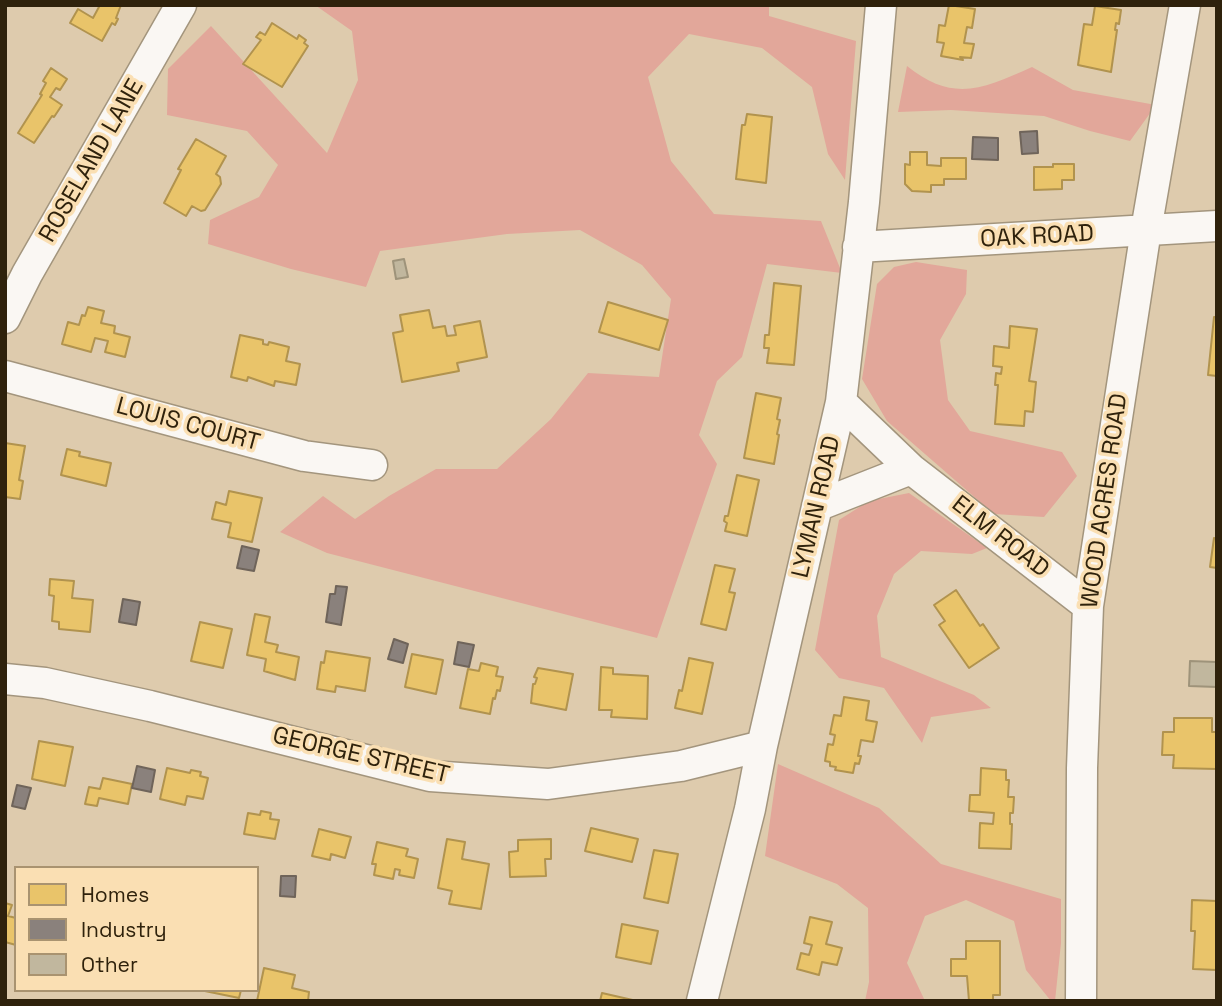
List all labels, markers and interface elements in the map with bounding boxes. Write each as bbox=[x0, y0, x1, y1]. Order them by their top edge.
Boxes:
street label: ROSELAND LANE bbox=[34, 74, 150, 248]
street label: OAK ROAD bbox=[979, 220, 1095, 254]
street label: LOUIS COURT bbox=[113, 392, 263, 458]
street label: WOOD ACRES ROAD bbox=[1076, 392, 1134, 610]
street label: LYMAN ROAD bbox=[787, 433, 847, 581]
street label: ELM ROAD bbox=[946, 490, 1054, 584]
street label: GEORGE STREET bbox=[270, 722, 452, 790]
legend bbox=[14, 866, 259, 992]
text: Homes bbox=[81, 881, 149, 908]
text: Industry bbox=[81, 916, 167, 943]
text: Other bbox=[81, 951, 138, 978]

